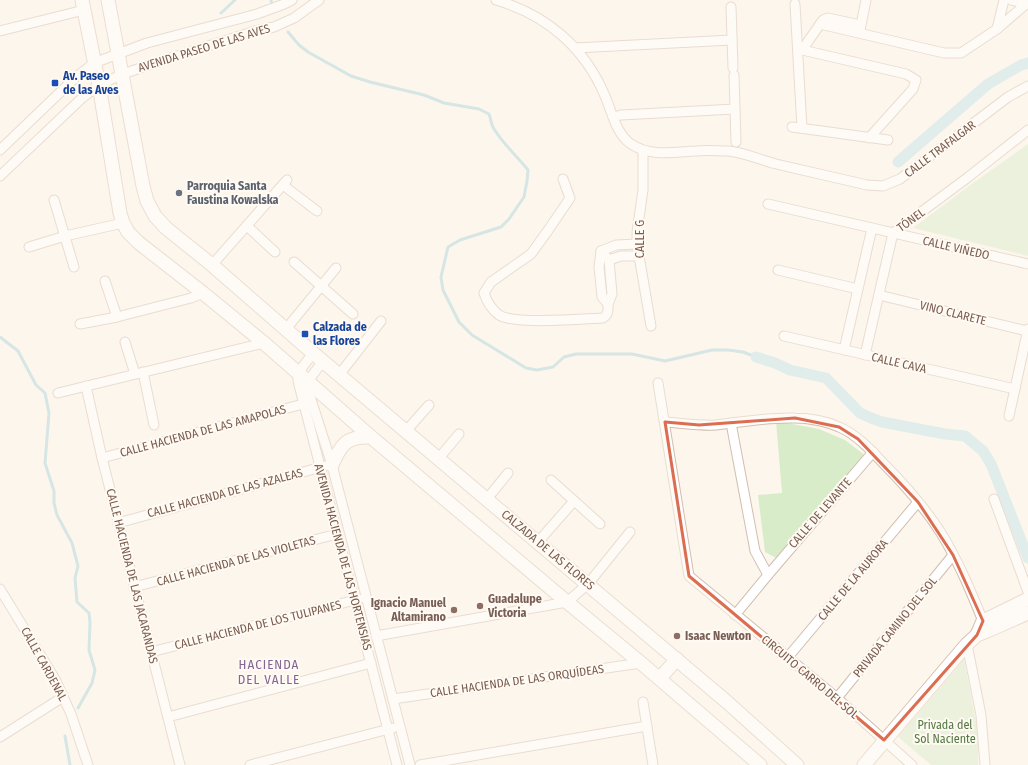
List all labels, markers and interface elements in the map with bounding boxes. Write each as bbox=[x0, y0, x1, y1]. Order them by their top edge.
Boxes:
street label: AVENIDA PASEO DE LAS AVES bbox=[136, 21, 272, 75]
place label: Av. Paseo de las Aves bbox=[62, 69, 119, 97]
marker: Av. Paseo de las Aves bbox=[50, 78, 60, 88]
street label: CALLE TRAFALGAR bbox=[902, 117, 979, 180]
place label: Parroquia Santa Faustina Kowalska bbox=[187, 179, 279, 207]
marker: Parroquia Santa Faustina Kowalska bbox=[174, 188, 184, 198]
street label: TÓNEL bbox=[894, 204, 928, 235]
street label: CALLE G bbox=[633, 220, 647, 258]
street label: CALLE VIÑEDO bbox=[921, 233, 991, 262]
street label: VINO CLARETE bbox=[918, 298, 988, 328]
place label: Calzada de las Flores bbox=[313, 320, 367, 348]
marker: Calzada de las Flores bbox=[300, 329, 310, 339]
street label: CALLE CAVA bbox=[870, 350, 929, 376]
street label: CALLE HACIENDA DE LAS AMAPOLAS bbox=[118, 402, 288, 460]
street label: AVENIDA HACIENDA DE LAS HORTENSIAS bbox=[311, 462, 375, 652]
street label: CALLE HACIENDA DE LAS AZALEAS bbox=[146, 465, 304, 521]
street label: CALLE DE LEVANTE bbox=[786, 475, 855, 551]
street label: CALLE HACIENDA DE LAS JACARANDAS bbox=[103, 487, 161, 665]
street label: CALZADA DE LAS FLORES bbox=[499, 507, 597, 593]
street label: CALLE HACIENDA DE LAS VIOLETAS bbox=[155, 533, 317, 589]
street label: CALLE DE LA AURORA bbox=[815, 536, 891, 623]
street label: PRIVADA CAMINO DEL SOL bbox=[850, 573, 940, 680]
place label: Guadalupe Victoria bbox=[487, 592, 542, 620]
place label: Ignacio Manuel Altamirano bbox=[371, 596, 447, 624]
street label: CALLE HACIENDA DE LOS TULIPANES bbox=[173, 597, 343, 653]
marker: Guadalupe Victoria bbox=[475, 601, 485, 611]
marker: Ignacio Manuel Altamirano bbox=[449, 605, 459, 615]
street label: CALLE CARDENAL bbox=[18, 625, 70, 704]
place label: Isaac Newton bbox=[685, 629, 751, 643]
marker: Isaac Newton bbox=[672, 631, 682, 641]
street label: CIRCUITO CARRO DEL SOL bbox=[759, 632, 862, 722]
district label: HACIENDA DEL VALLE bbox=[238, 657, 300, 687]
street label: CALLE HACIENDA DE LAS ORQUÍDEAS bbox=[429, 661, 605, 700]
park label: Privada del Sol Naciente bbox=[914, 718, 976, 746]

